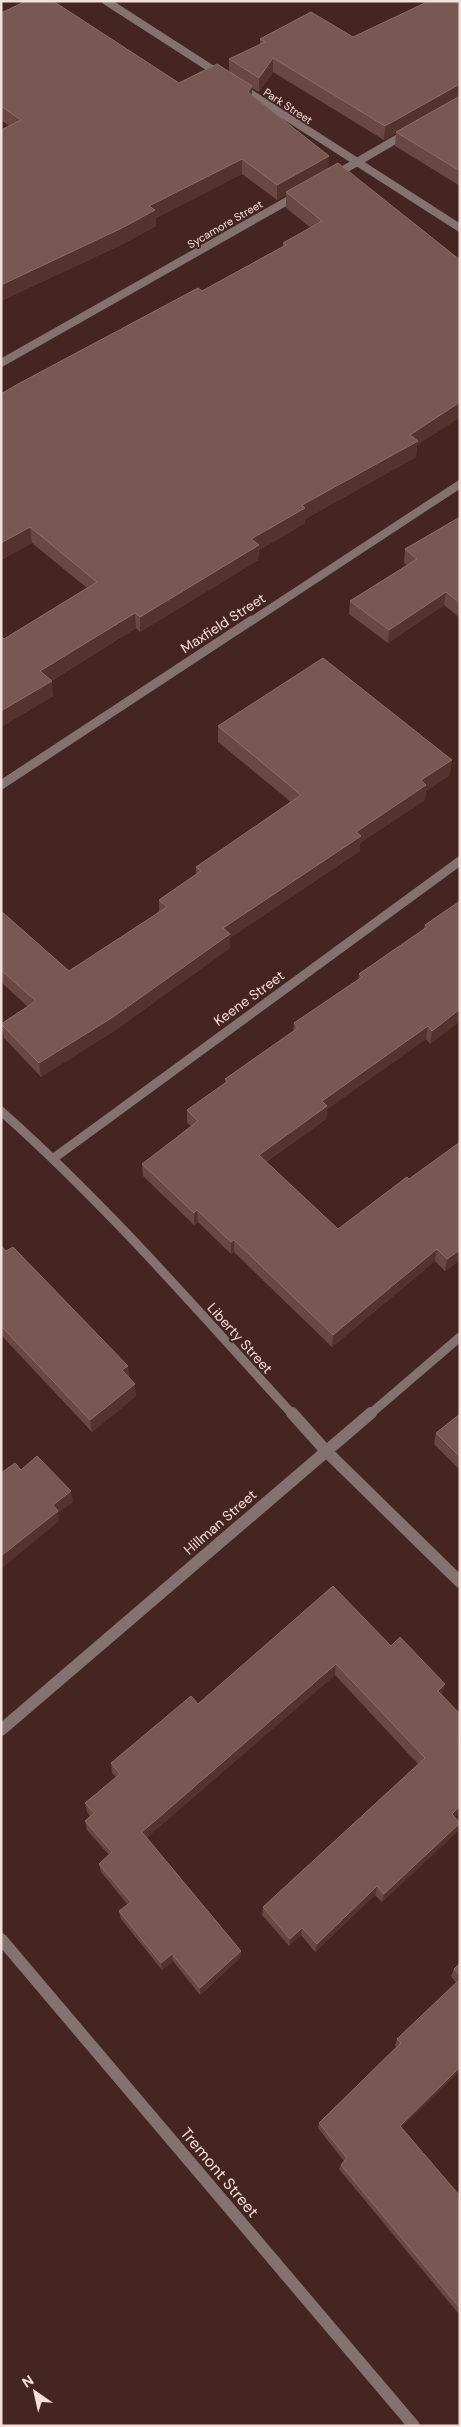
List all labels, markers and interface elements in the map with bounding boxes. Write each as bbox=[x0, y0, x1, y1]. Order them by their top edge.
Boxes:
street label: Park Street bbox=[261, 85, 315, 127]
street label: Sycamore Street bbox=[185, 197, 265, 251]
street label: Maxfield Street bbox=[177, 589, 269, 657]
street label: Keene Street bbox=[210, 966, 288, 1030]
street label: Liberty Street bbox=[203, 1299, 277, 1377]
street label: Hillman Street bbox=[180, 1485, 260, 1559]
street label: Tremont Street bbox=[176, 2123, 264, 2222]
north arrow bbox=[10, 2367, 60, 2417]
text: N bbox=[18, 2371, 37, 2392]

